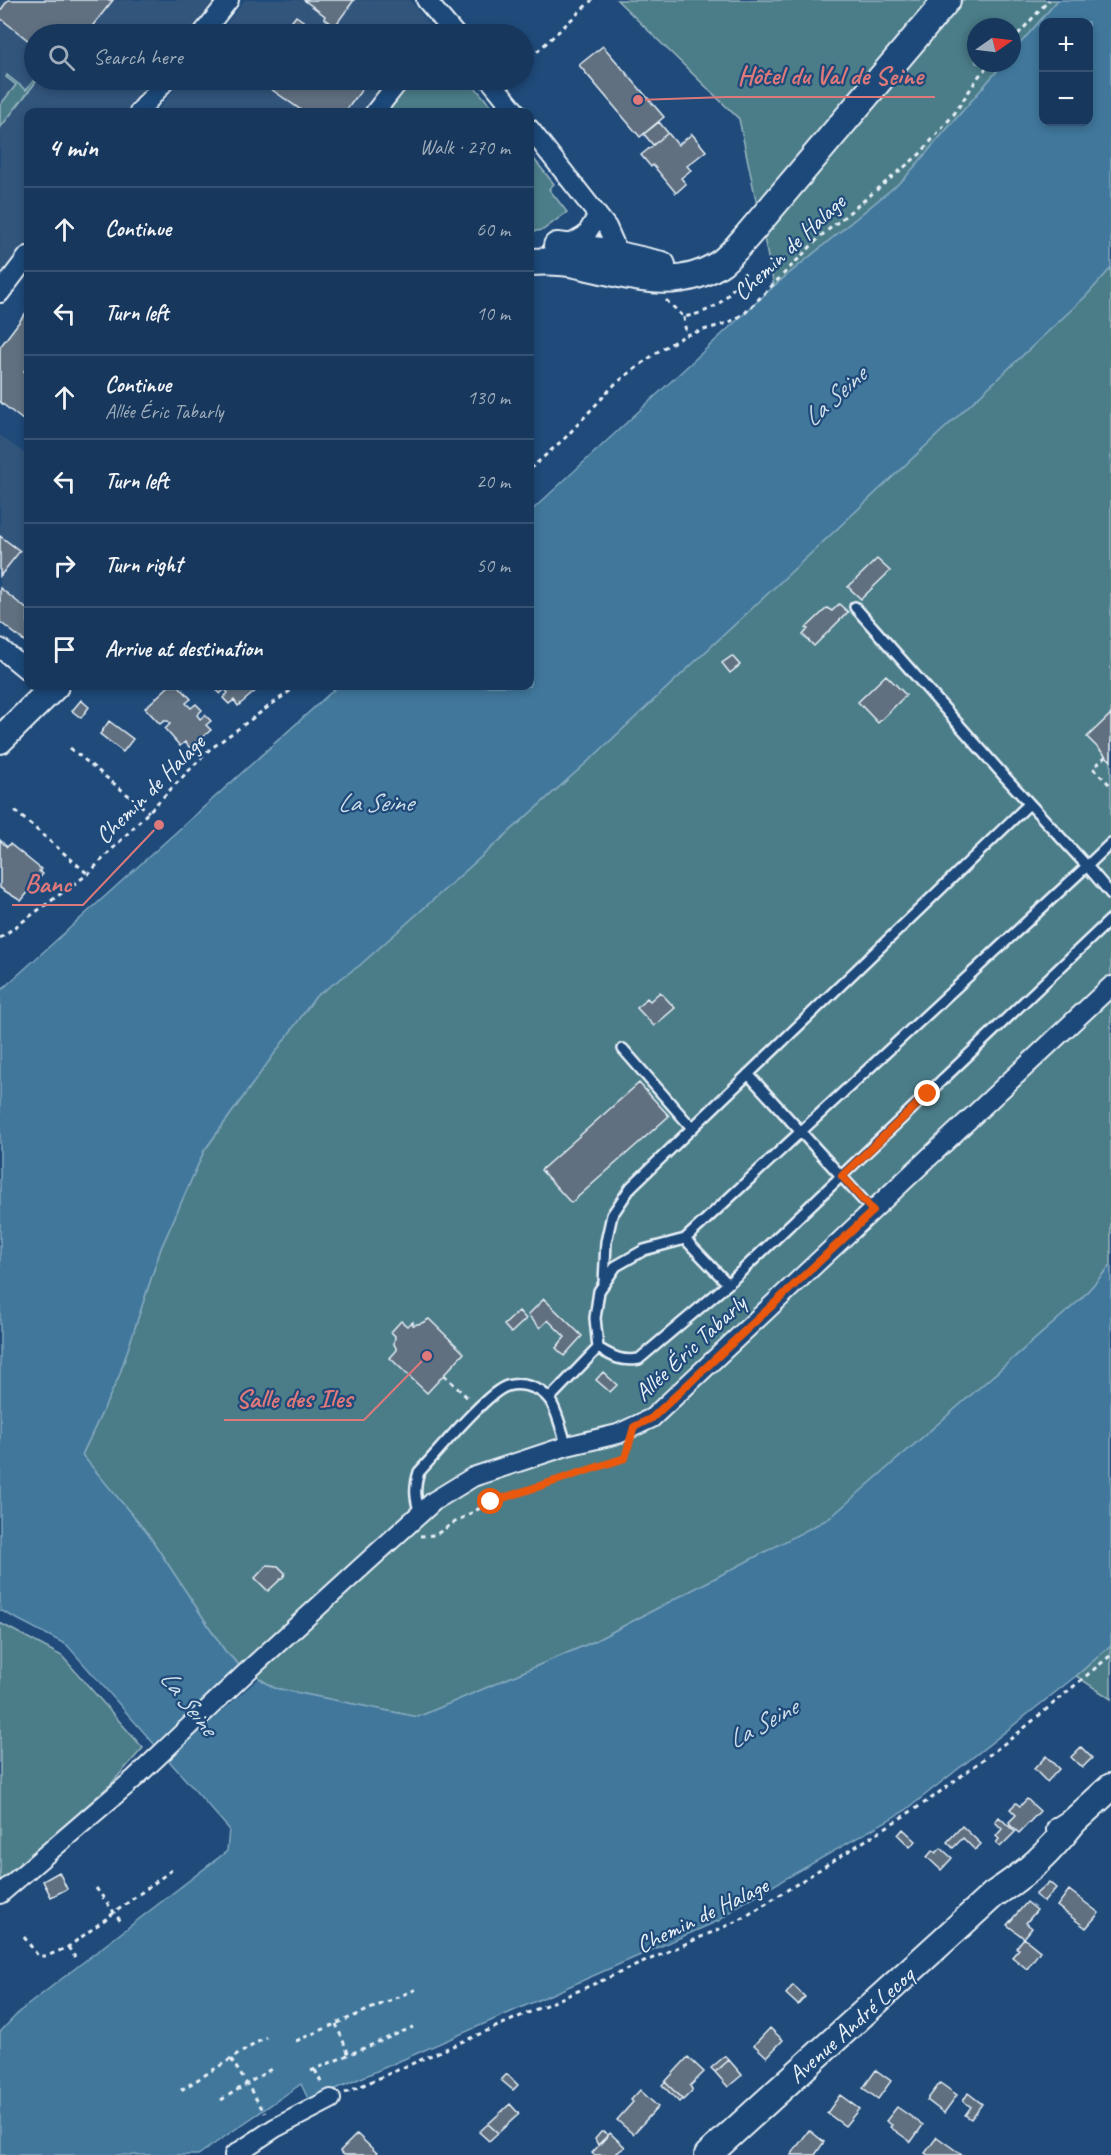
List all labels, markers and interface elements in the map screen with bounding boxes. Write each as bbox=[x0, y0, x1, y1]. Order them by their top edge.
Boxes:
north arrow bbox=[967, 18, 1021, 72]
map controls bbox=[1039, 18, 1093, 126]
button: + bbox=[1039, 18, 1093, 72]
search box bbox=[24, 24, 534, 90]
icon: search bbox=[45, 41, 78, 74]
text: Search here bbox=[93, 43, 183, 71]
callout: Hôtel du Val de Seine bbox=[726, 53, 935, 97]
text: Hôtel du Val de Seine bbox=[737, 59, 925, 92]
button: − bbox=[1039, 72, 1093, 126]
text: 4 min bbox=[48, 131, 98, 164]
text: Walk · 270 m bbox=[420, 135, 510, 160]
street label: Chemin de Halage bbox=[726, 186, 853, 307]
icon: ahead bbox=[48, 213, 81, 246]
text: Continue bbox=[105, 215, 171, 243]
text: 60 m bbox=[476, 217, 510, 242]
icon: left bbox=[48, 297, 81, 330]
text: Turn left bbox=[105, 299, 169, 327]
text: 10 m bbox=[476, 301, 510, 326]
water label: La Seine bbox=[795, 356, 877, 434]
text: Continue bbox=[105, 371, 171, 399]
icon: ahead bbox=[48, 381, 81, 414]
text: 130 m bbox=[467, 385, 510, 410]
text: Allée Éric Tabarly bbox=[105, 399, 223, 424]
icon: left bbox=[48, 465, 81, 498]
text: Turn left bbox=[105, 467, 169, 495]
text: 20 m bbox=[476, 469, 510, 494]
icon: right bbox=[48, 549, 81, 582]
text: Turn right bbox=[105, 551, 182, 579]
text: 50 m bbox=[476, 553, 510, 578]
icon: arrive bbox=[48, 633, 81, 666]
text: Arrive at destination bbox=[105, 635, 262, 663]
street label: Chemin de Halage bbox=[89, 726, 213, 850]
water label: La Seine bbox=[338, 786, 417, 819]
callout: Banc bbox=[12, 861, 83, 905]
text: Banc bbox=[25, 867, 73, 900]
route end bbox=[914, 1080, 940, 1106]
street label: Allée Éric Tabarly bbox=[628, 1287, 754, 1407]
callout: Salle des Iles bbox=[224, 1376, 364, 1420]
text: Salle des Iles bbox=[236, 1382, 355, 1415]
route start bbox=[477, 1488, 503, 1514]
water label: La Seine bbox=[153, 1663, 227, 1746]
water label: La Seine bbox=[722, 1689, 807, 1756]
street label: Chemin de Halage bbox=[631, 1869, 775, 1960]
street label: Avenue André Lecoq bbox=[782, 1959, 922, 2090]

